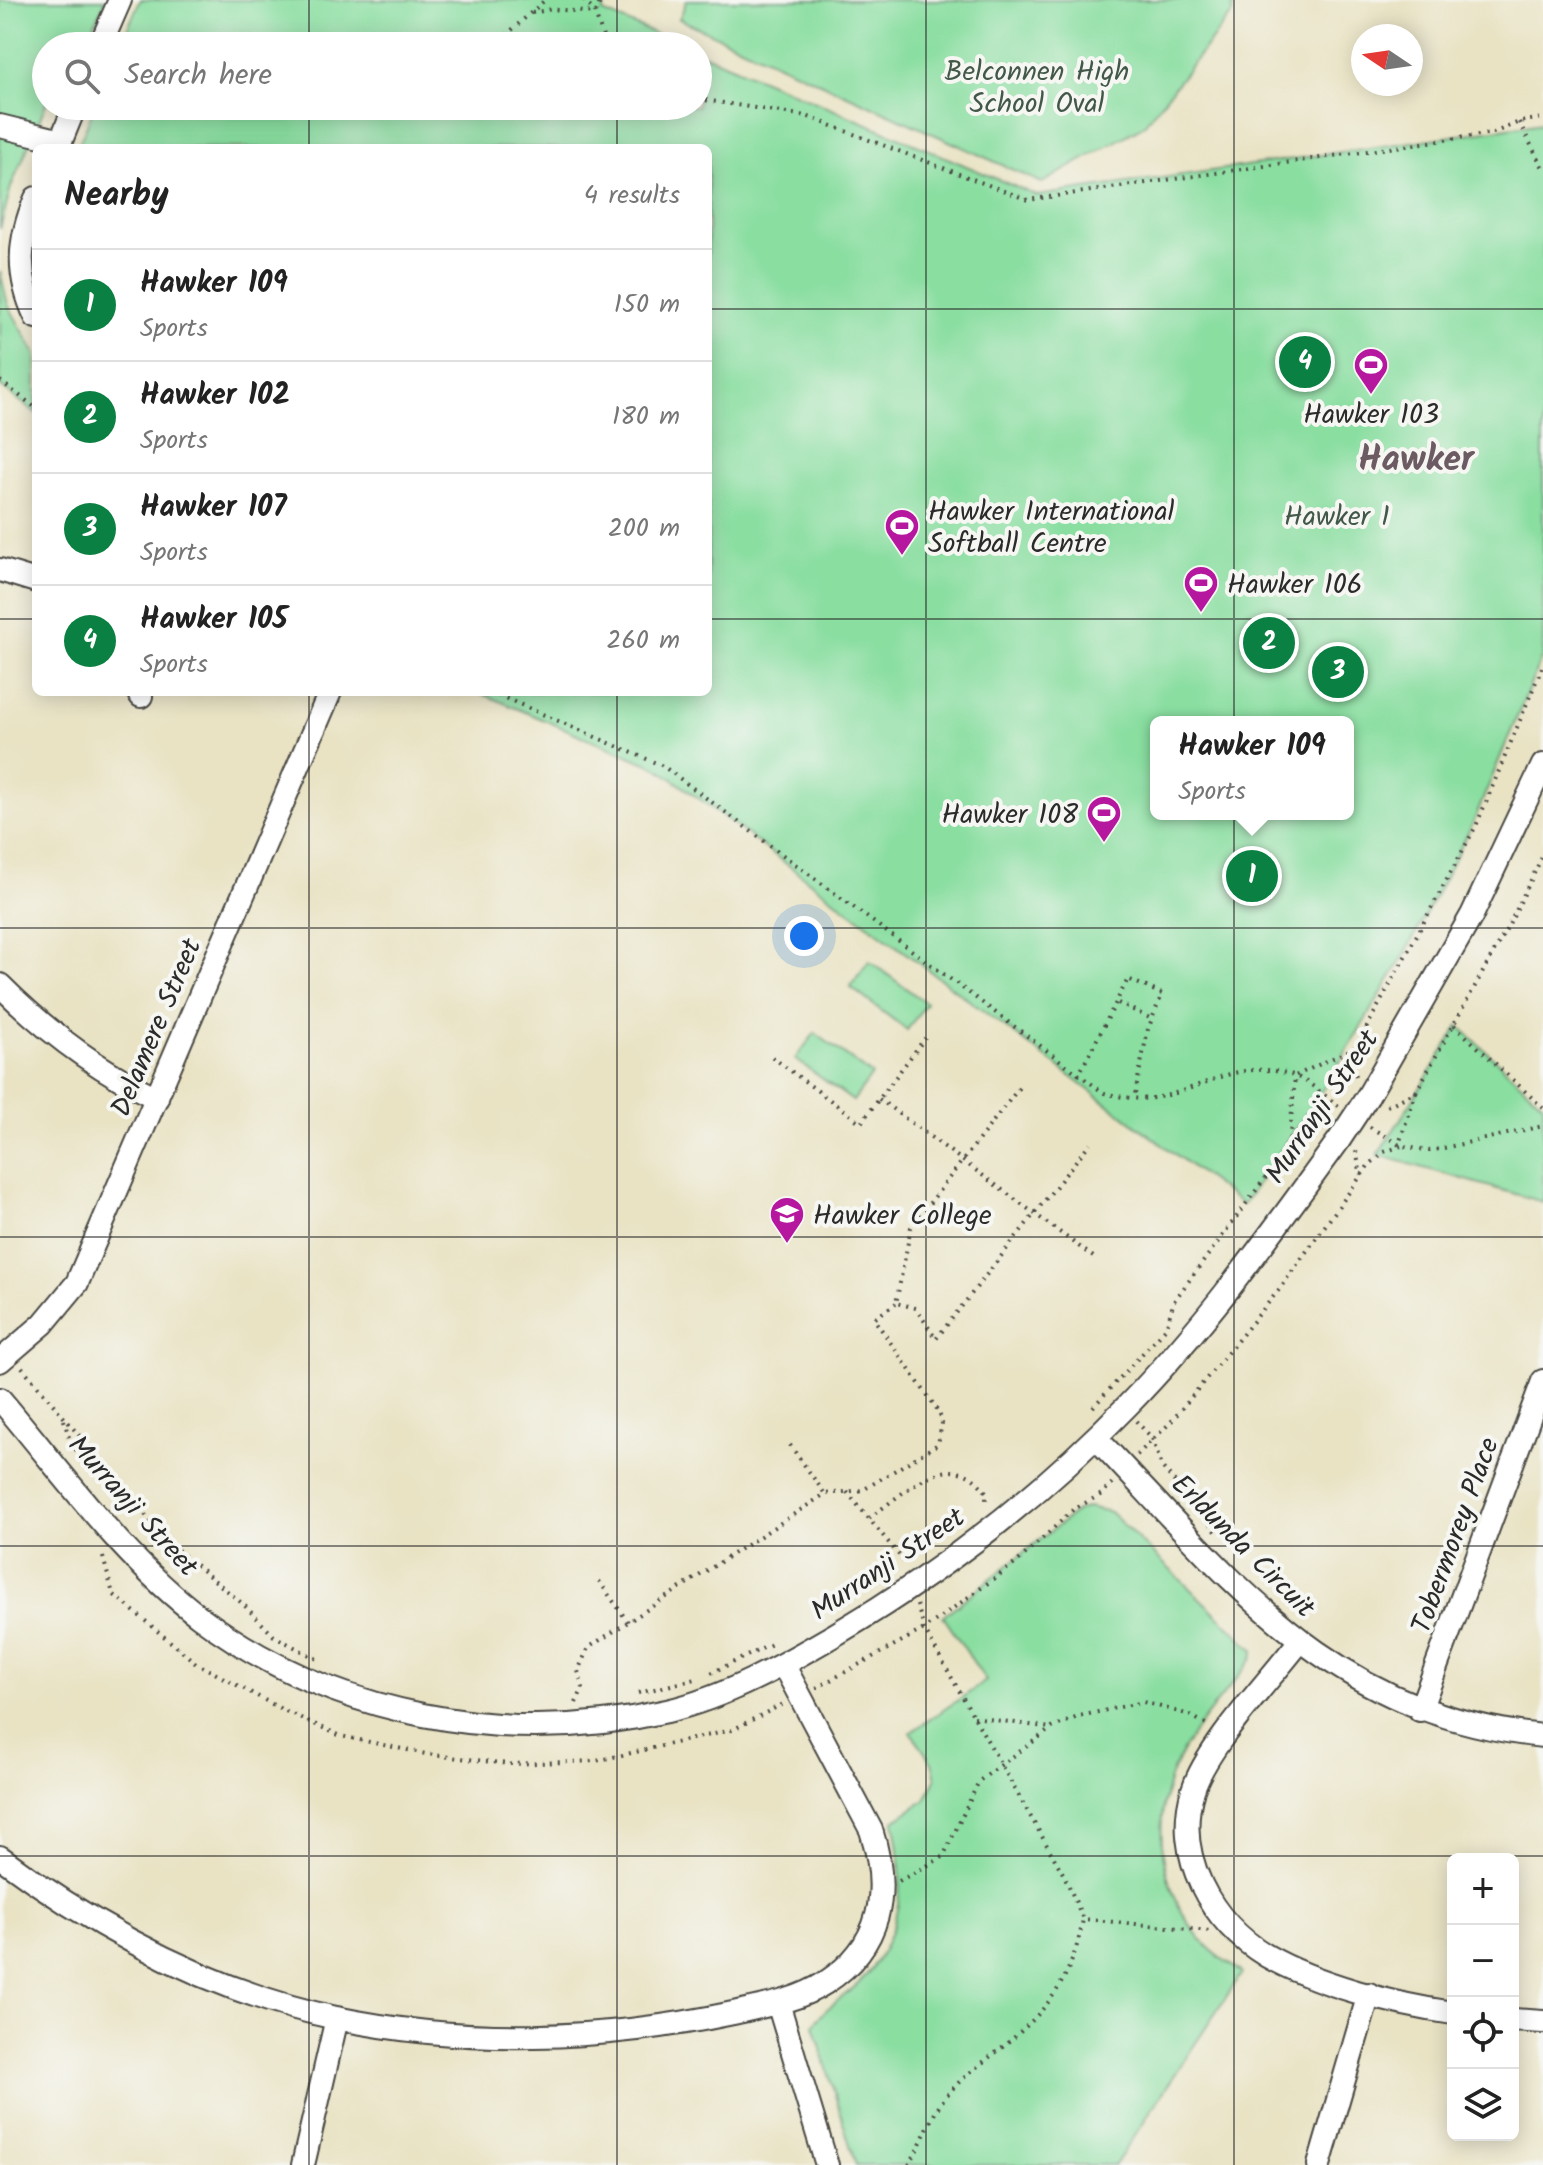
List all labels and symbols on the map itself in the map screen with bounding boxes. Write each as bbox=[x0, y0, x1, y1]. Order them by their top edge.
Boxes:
north arrow bbox=[1351, 24, 1423, 96]
park label: Belconnen High School Oval bbox=[945, 50, 1129, 127]
pin: 4 bbox=[1279, 332, 1331, 392]
sports icon: Hawker 103 bbox=[1352, 346, 1390, 396]
place label: Hawker 103 bbox=[1303, 393, 1439, 438]
district label: Hawker bbox=[1358, 432, 1476, 489]
place label: Hawker International Softball Centre bbox=[928, 490, 1175, 567]
park label: Hawker 1 bbox=[1284, 495, 1390, 540]
sports icon: Hawker International Softball Centre bbox=[883, 507, 921, 557]
place label: Hawker 106 bbox=[1227, 563, 1362, 608]
sports icon: Hawker 106 bbox=[1182, 564, 1220, 614]
pin: 2 bbox=[1243, 613, 1295, 673]
pin: 3 bbox=[1312, 642, 1364, 702]
place label: Hawker 108 bbox=[941, 793, 1078, 838]
sports icon: Hawker 108 bbox=[1085, 794, 1123, 844]
pin: 1 bbox=[1226, 846, 1278, 906]
your location bbox=[784, 916, 824, 956]
street label: Delamere Street bbox=[100, 931, 216, 1124]
street label: Murranji Street bbox=[1255, 1020, 1392, 1194]
place label: Hawker College bbox=[813, 1194, 992, 1239]
school or university icon: Hawker College bbox=[768, 1195, 806, 1245]
street label: Murranji Street bbox=[56, 1425, 209, 1589]
street label: Tobermorey Place bbox=[1400, 1431, 1513, 1640]
street label: Erldunda Circuit bbox=[1159, 1464, 1326, 1630]
street label: Murranji Street bbox=[802, 1496, 976, 1634]

